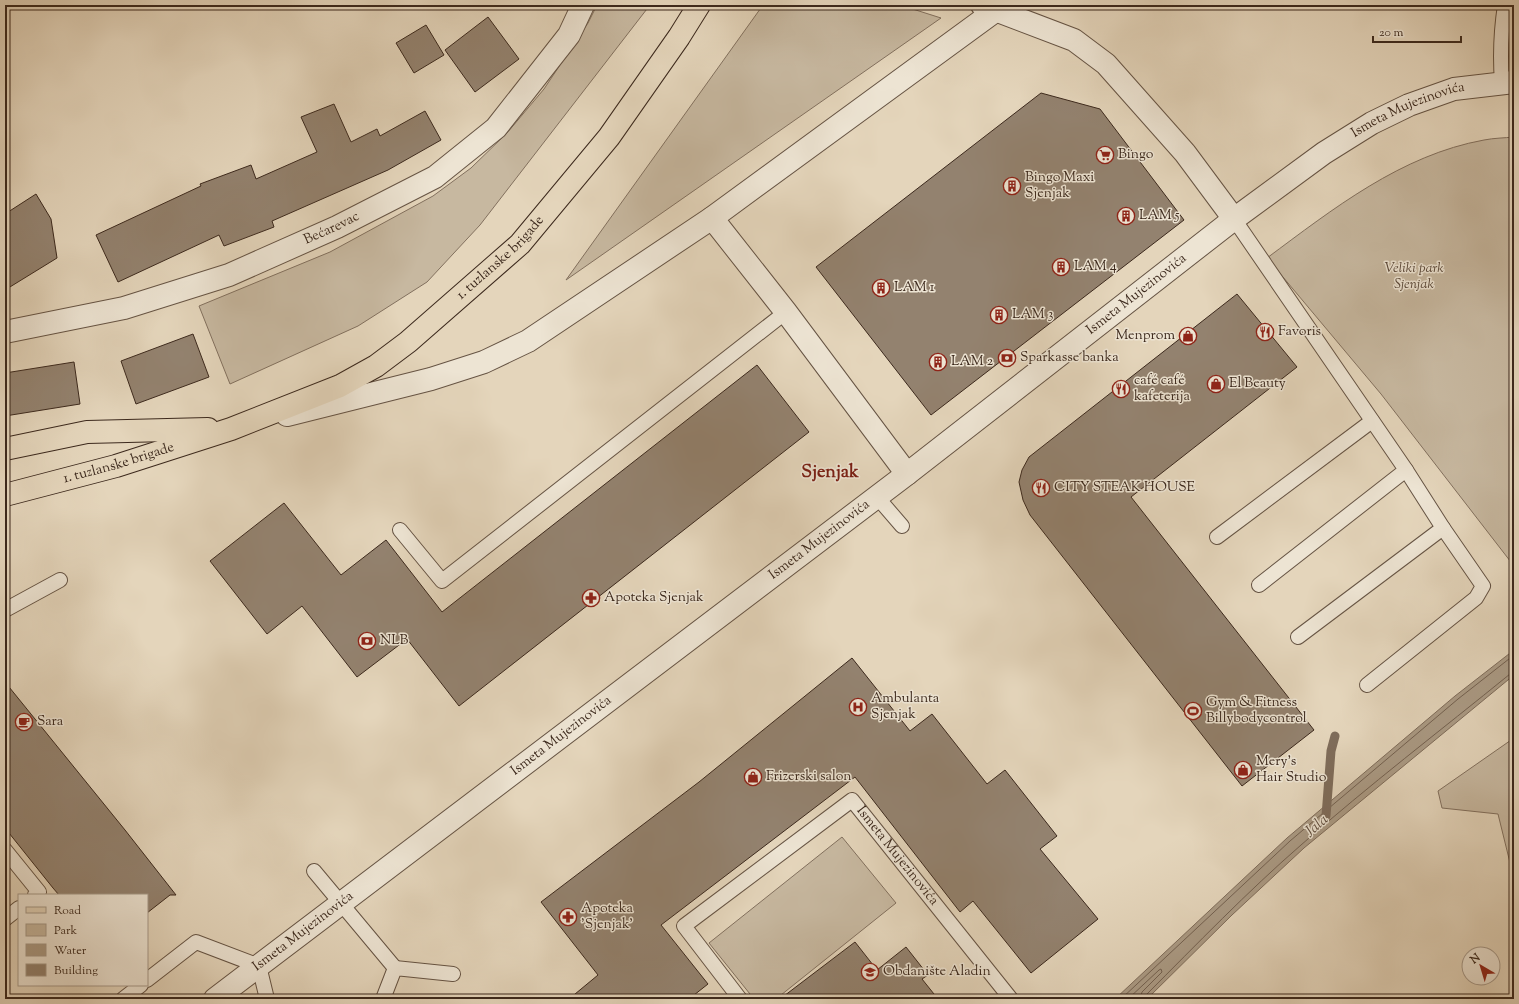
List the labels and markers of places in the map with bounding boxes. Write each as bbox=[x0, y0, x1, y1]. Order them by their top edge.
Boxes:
supermarket icon: Bingo bbox=[1095, 145, 1115, 165]
place label: Bingo bbox=[1118, 145, 1154, 165]
place label: Bingo Maxi Sjenjak bbox=[1025, 168, 1094, 204]
building icon: Bingo Maxi Sjenjak bbox=[1002, 176, 1022, 196]
building icon: LAM 5 bbox=[1116, 206, 1136, 226]
place label: LAM 5 bbox=[1139, 206, 1180, 226]
building icon: LAM 4 bbox=[1051, 257, 1071, 277]
place label: LAM 4 bbox=[1074, 257, 1117, 277]
building icon: LAM 1 bbox=[871, 278, 891, 298]
place label: LAM 1 bbox=[894, 278, 935, 298]
building icon: LAM 3 bbox=[989, 305, 1009, 325]
place label: LAM 3 bbox=[1012, 305, 1054, 325]
restaurant icon: Favoris bbox=[1255, 322, 1275, 342]
place label: Favoris bbox=[1278, 322, 1321, 342]
place label: Menprom bbox=[1115, 326, 1175, 346]
shop icon: Menprom bbox=[1178, 326, 1198, 346]
bank icon: Sparkasse banka bbox=[997, 348, 1017, 368]
place label: Sparkasse banka bbox=[1020, 348, 1119, 368]
building icon: LAM 2 bbox=[928, 352, 948, 372]
place label: LAM 2 bbox=[951, 352, 994, 372]
place label: café café kafeterija bbox=[1134, 371, 1190, 407]
shop icon: El Beauty bbox=[1206, 374, 1226, 394]
place label: El Beauty bbox=[1229, 374, 1286, 394]
restaurant icon: café café kafeterija bbox=[1111, 379, 1131, 399]
restaurant icon: CITY STEAK HOUSE bbox=[1031, 478, 1051, 498]
place label: CITY STEAK HOUSE bbox=[1054, 478, 1196, 498]
pharmacy icon: Apoteka Sjenjak bbox=[581, 588, 601, 608]
place label: Apoteka Sjenjak bbox=[604, 588, 704, 608]
bank icon: NLB bbox=[357, 631, 377, 651]
place label: NLB bbox=[380, 631, 409, 651]
place label: Ambulanta Sjenjak bbox=[871, 689, 940, 725]
place label: Gym & Fitness Billybodycontrol bbox=[1206, 693, 1307, 729]
hospital icon: Ambulanta Sjenjak bbox=[848, 697, 868, 717]
sports icon: Gym & Fitness Billybodycontrol bbox=[1183, 701, 1203, 721]
cafe icon: Sara bbox=[14, 712, 34, 732]
place label: Sara bbox=[37, 712, 64, 732]
place label: Mery's Hair Studio bbox=[1256, 752, 1327, 788]
shop icon: Mery's Hair Studio bbox=[1233, 760, 1253, 780]
shop icon: Frizerski salon bbox=[743, 767, 763, 787]
place label: Frizerski salon bbox=[766, 767, 852, 787]
place label: Apoteka 'Sjenjak' bbox=[581, 899, 633, 935]
pharmacy icon: Apoteka 'Sjenjak' bbox=[558, 907, 578, 927]
school or university icon: Obdanište Aladin bbox=[860, 962, 880, 982]
place label: Obdanište Aladin bbox=[883, 962, 991, 982]

